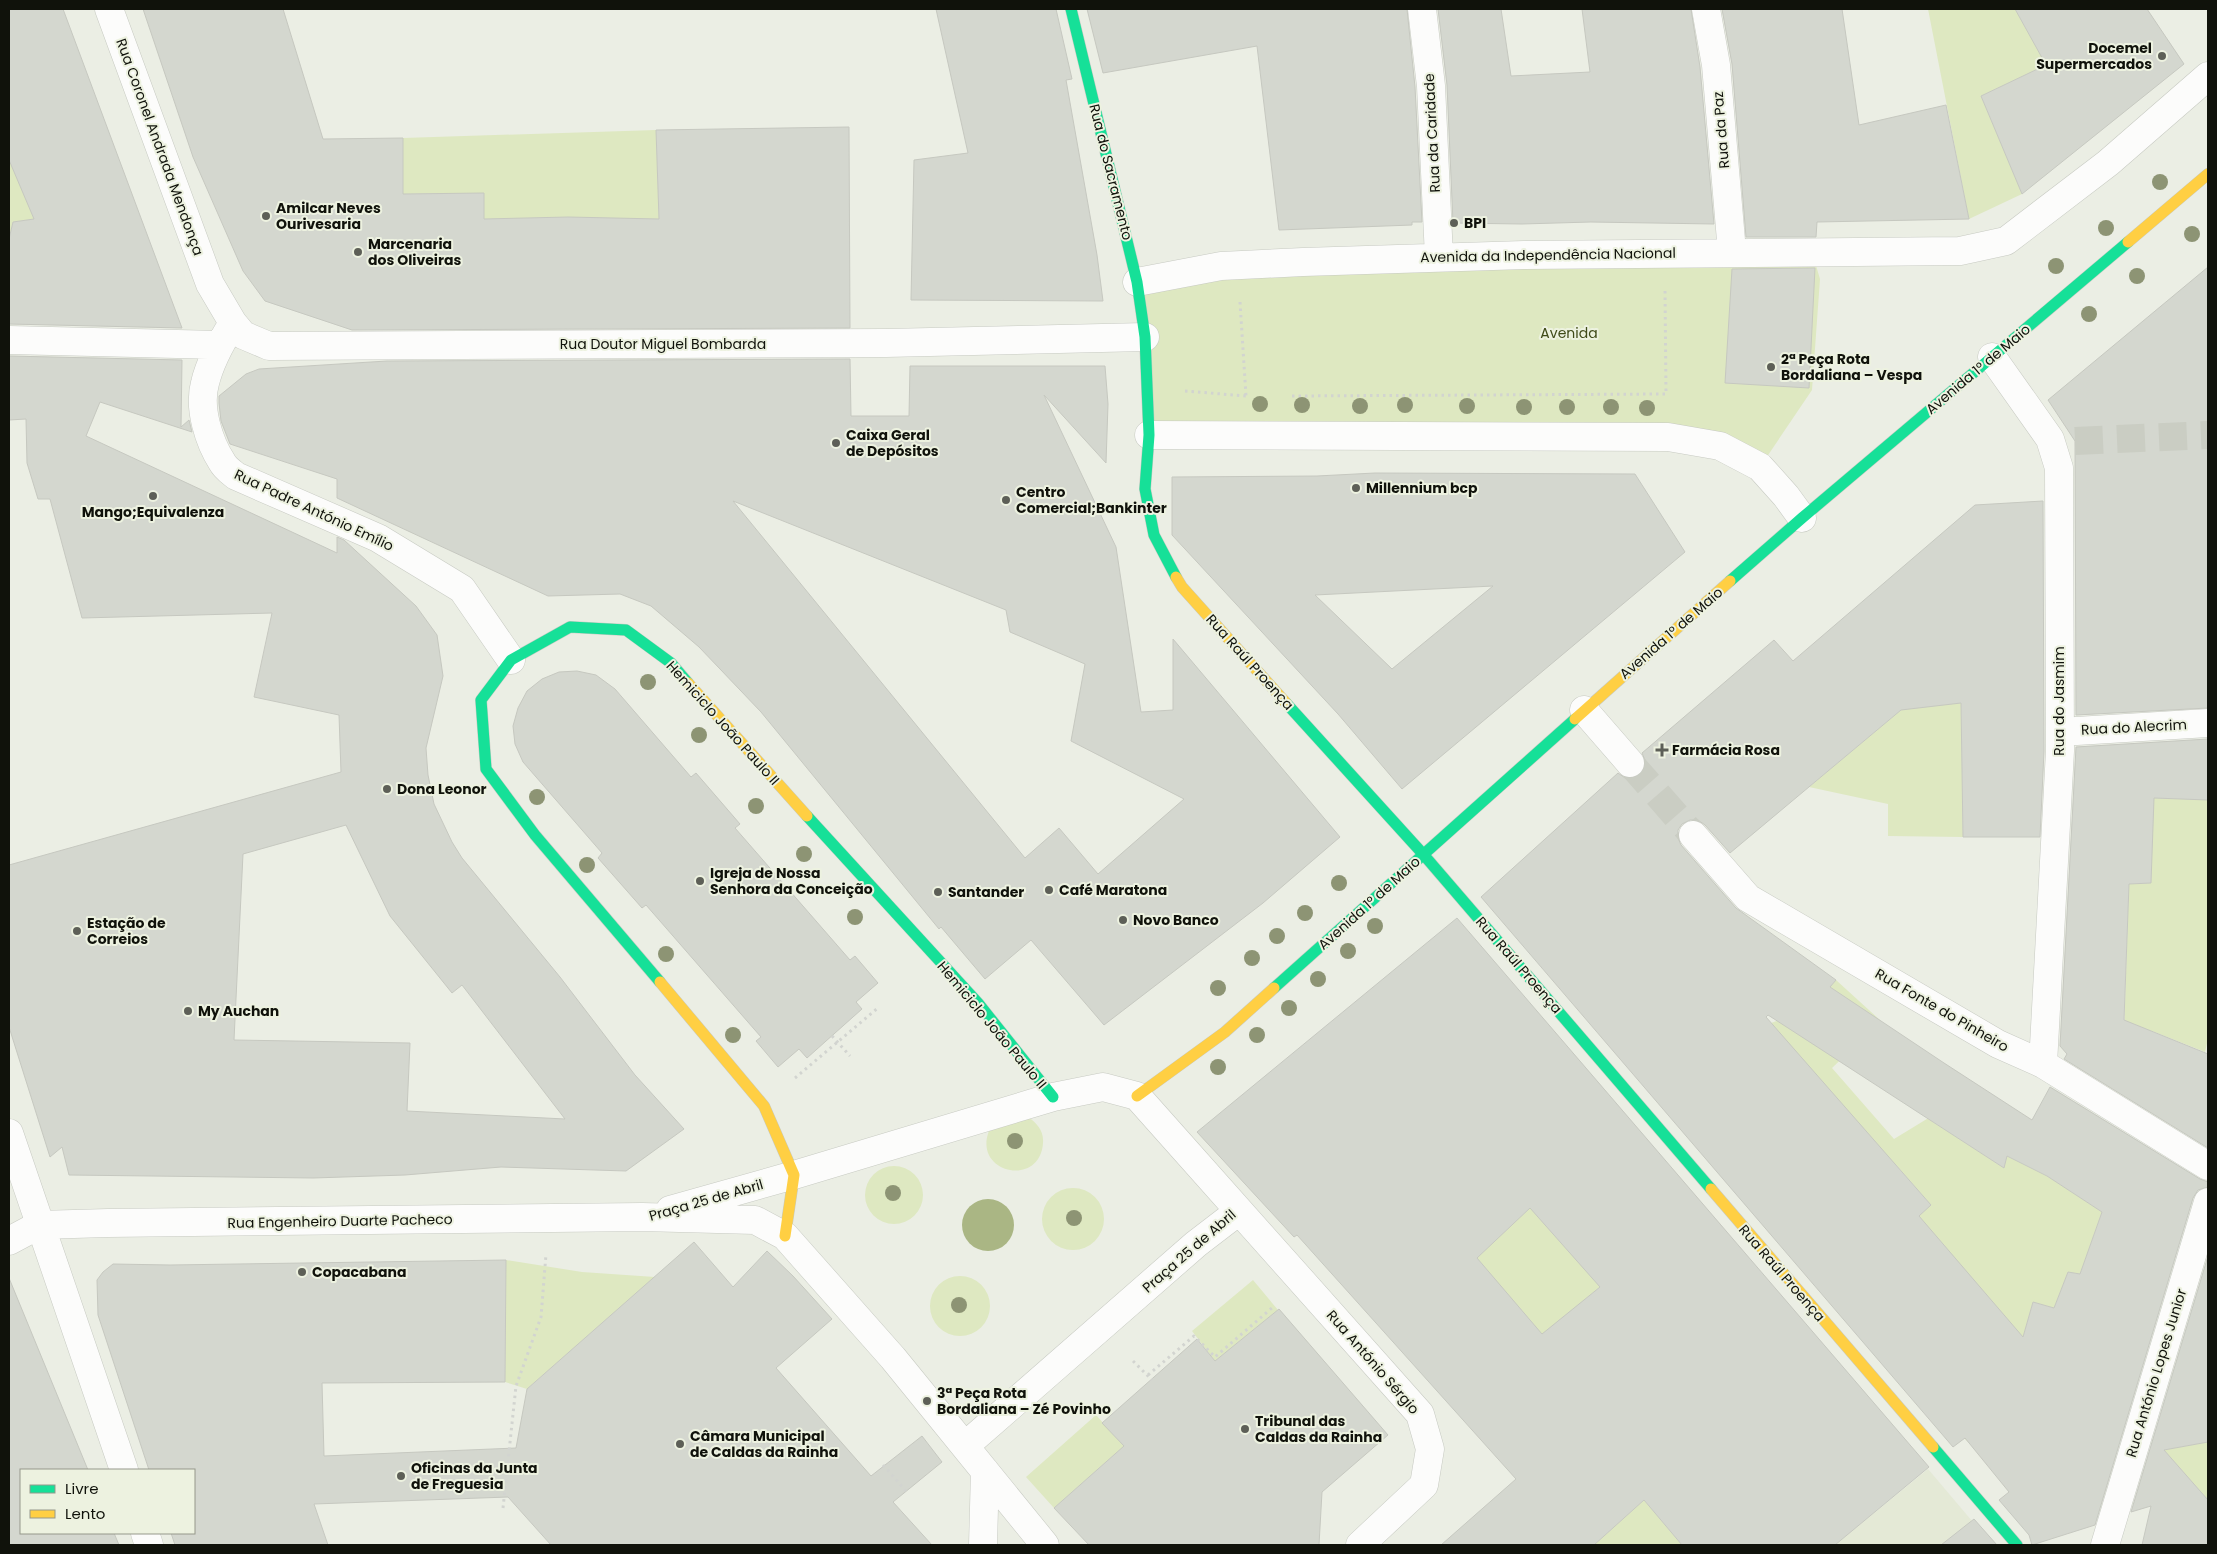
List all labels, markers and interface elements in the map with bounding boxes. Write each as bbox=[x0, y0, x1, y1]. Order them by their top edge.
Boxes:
street label: Rua Coronel Andrada Mendonça bbox=[111, 36, 209, 258]
place label: Docemel Supermercados bbox=[2036, 38, 2152, 74]
marker: Docemel Supermercados bbox=[2156, 50, 2168, 62]
street label: Rua da Caridade bbox=[1419, 73, 1445, 193]
street label: Rua da Paz bbox=[1708, 91, 1734, 169]
street label: Rua do Sacramento bbox=[1084, 102, 1138, 242]
place label: Amilcar Neves Ourivesaria bbox=[276, 198, 381, 234]
marker: Amilcar Neves Ourivesaria bbox=[260, 210, 272, 222]
place label: BPI bbox=[1464, 213, 1486, 233]
marker: BPI bbox=[1448, 217, 1460, 229]
place label: Marcenaria dos Oliveiras bbox=[368, 234, 461, 270]
street label: Avenida da Independência Nacional bbox=[1420, 243, 1676, 267]
marker: Marcenaria dos Oliveiras bbox=[352, 246, 364, 258]
street label: Avenida 1º de Maio bbox=[1921, 319, 2035, 419]
park label: Avenida bbox=[1540, 323, 1598, 343]
street label: Rua Doutor Miguel Bombarda bbox=[560, 334, 766, 354]
place label: 2ª Peça Rota Bordaliana – Vespa bbox=[1781, 349, 1922, 385]
marker: 2ª Peça Rota Bordaliana – Vespa bbox=[1765, 361, 1777, 373]
place label: Caixa Geral de Depósitos bbox=[846, 425, 939, 461]
marker: Caixa Geral de Depósitos bbox=[830, 437, 842, 449]
street label: Rua Padre António Emílio bbox=[231, 464, 397, 556]
place label: Millennium bcp bbox=[1366, 478, 1478, 498]
place label: Centro Comercial;Bankinter bbox=[1016, 482, 1167, 518]
marker: Millennium bcp bbox=[1350, 482, 1362, 494]
marker: Mango;Equivalenza bbox=[147, 490, 159, 502]
marker: Centro Comercial;Bankinter bbox=[1000, 494, 1012, 506]
place label: Mango;Equivalenza bbox=[82, 502, 224, 522]
street label: Avenida 1º de Maio bbox=[1615, 582, 1727, 684]
street label: Rua Raúl Proença bbox=[1202, 610, 1298, 714]
street label: Rua do Jasmim bbox=[2049, 646, 2069, 756]
street label: Hemiciclo João Paulo II bbox=[662, 657, 784, 789]
street label: Rua do Alecrim bbox=[2081, 714, 2187, 740]
place label: Farmácia Rosa bbox=[1672, 740, 1780, 760]
marker: Farmácia Rosa bbox=[1656, 744, 1668, 756]
place label: Dona Leonor bbox=[397, 779, 487, 799]
marker: Dona Leonor bbox=[381, 783, 393, 795]
street label: Avenida 1º de Maio bbox=[1314, 852, 1424, 954]
place label: Igreja de Nossa Senhora da Conceição bbox=[710, 863, 873, 899]
marker: Igreja de Nossa Senhora da Conceição bbox=[694, 875, 706, 887]
place label: Café Maratona bbox=[1059, 880, 1167, 900]
place label: Santander bbox=[948, 882, 1024, 902]
marker: Café Maratona bbox=[1043, 884, 1055, 896]
marker: Santander bbox=[932, 886, 944, 898]
place label: Novo Banco bbox=[1133, 910, 1219, 930]
street label: Rua Raúl Proença bbox=[1471, 912, 1567, 1018]
place label: Estação de Correios bbox=[87, 913, 166, 949]
marker: Novo Banco bbox=[1117, 914, 1129, 926]
marker: Estação de Correios bbox=[71, 925, 83, 937]
street label: Hemiciclo João Paulo II bbox=[933, 957, 1051, 1093]
street label: Rua Fonte do Pinheiro bbox=[1872, 964, 2012, 1056]
place label: My Auchan bbox=[198, 1001, 279, 1021]
marker: My Auchan bbox=[182, 1005, 194, 1017]
street label: Praça 25 de Abril bbox=[647, 1174, 765, 1226]
street label: Praça 25 de Abril bbox=[1138, 1205, 1240, 1297]
street label: Rua Engenheiro Duarte Pacheco bbox=[227, 1209, 453, 1233]
street label: Rua Raúl Proença bbox=[1734, 1220, 1830, 1326]
place label: Copacabana bbox=[312, 1262, 407, 1282]
marker: Copacabana bbox=[296, 1266, 308, 1278]
street label: Rua António Lopes Junior bbox=[2121, 1286, 2191, 1460]
street label: Rua António Sérgio bbox=[1322, 1306, 1424, 1418]
place label: 3ª Peça Rota Bordaliana – Zé Povinho bbox=[937, 1383, 1111, 1419]
marker: 3ª Peça Rota Bordaliana – Zé Povinho bbox=[921, 1395, 933, 1407]
place label: Tribunal das Caldas da Rainha bbox=[1255, 1411, 1382, 1447]
marker: Tribunal das Caldas da Rainha bbox=[1239, 1423, 1251, 1435]
place label: Câmara Municipal de Caldas da Rainha bbox=[690, 1426, 838, 1462]
marker: Câmara Municipal de Caldas da Rainha bbox=[674, 1438, 686, 1450]
place label: Oficinas da Junta de Freguesia bbox=[411, 1458, 538, 1494]
legend bbox=[20, 1469, 195, 1534]
marker: Oficinas da Junta de Freguesia bbox=[395, 1470, 407, 1482]
text: Livre bbox=[65, 1478, 98, 1499]
text: Lento bbox=[65, 1503, 105, 1524]

